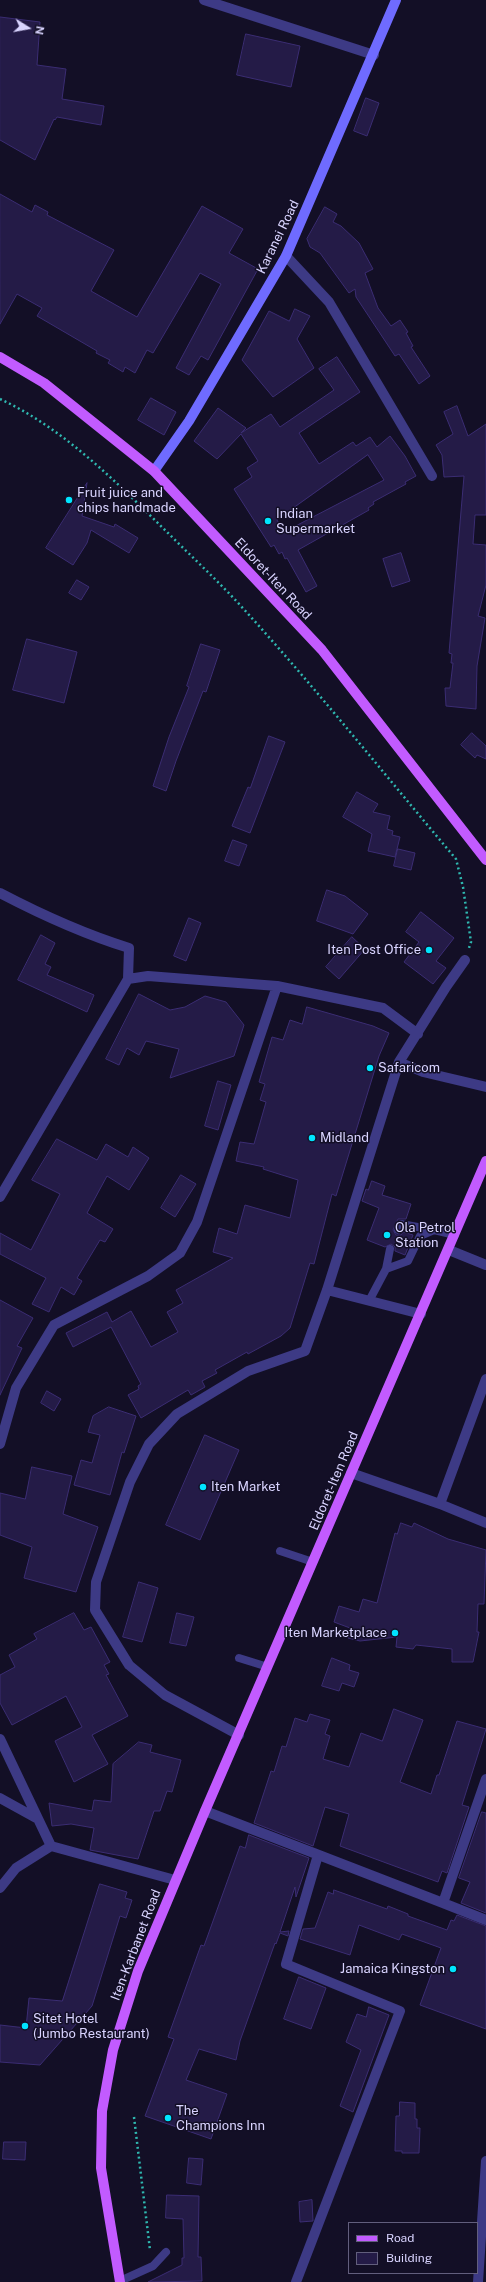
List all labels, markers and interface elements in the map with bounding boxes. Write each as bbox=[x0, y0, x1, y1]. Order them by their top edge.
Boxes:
north arrow bbox=[8, 8, 48, 48]
text: N bbox=[33, 25, 46, 36]
street label: Karanei Road bbox=[253, 198, 303, 276]
place label: Fruit juice and chips handmade bbox=[77, 485, 176, 516]
marker: Fruit juice and chips handmade bbox=[64, 495, 74, 505]
place label: Indian Supermarket bbox=[276, 506, 355, 537]
marker: Indian Supermarket bbox=[263, 516, 273, 526]
street label: Eldoret-Iten Road bbox=[231, 535, 315, 623]
place label: Iten Post Office bbox=[327, 942, 421, 958]
marker: Iten Post Office bbox=[424, 945, 434, 955]
place label: Safaricom bbox=[378, 1060, 440, 1076]
marker: Safaricom bbox=[365, 1063, 375, 1073]
place label: Midland bbox=[320, 1130, 369, 1146]
marker: Midland bbox=[307, 1133, 317, 1143]
place label: Ola Petrol Station bbox=[395, 1220, 455, 1251]
marker: Ola Petrol Station bbox=[382, 1230, 392, 1240]
street label: Eldoret-Iten Road bbox=[306, 1429, 362, 1533]
place label: Iten Market bbox=[211, 1479, 280, 1495]
marker: Iten Market bbox=[198, 1482, 208, 1492]
place label: Iten Marketplace bbox=[284, 1625, 387, 1641]
marker: Iten Marketplace bbox=[390, 1628, 400, 1638]
street label: Iten-Karbanet Road bbox=[108, 1887, 164, 2003]
place label: Jamaica Kingston bbox=[340, 1961, 445, 1977]
marker: Jamaica Kingston bbox=[448, 1964, 458, 1974]
place label: Sitet Hotel (Jumbo Restaurant) bbox=[33, 2011, 150, 2042]
marker: Sitet Hotel (Jumbo Restaurant) bbox=[20, 2021, 30, 2031]
place label: The Champions Inn bbox=[176, 2103, 265, 2134]
marker: The Champions Inn bbox=[163, 2113, 173, 2123]
legend bbox=[348, 2222, 478, 2274]
text: Road bbox=[386, 2231, 414, 2245]
text: Building bbox=[386, 2251, 432, 2265]

